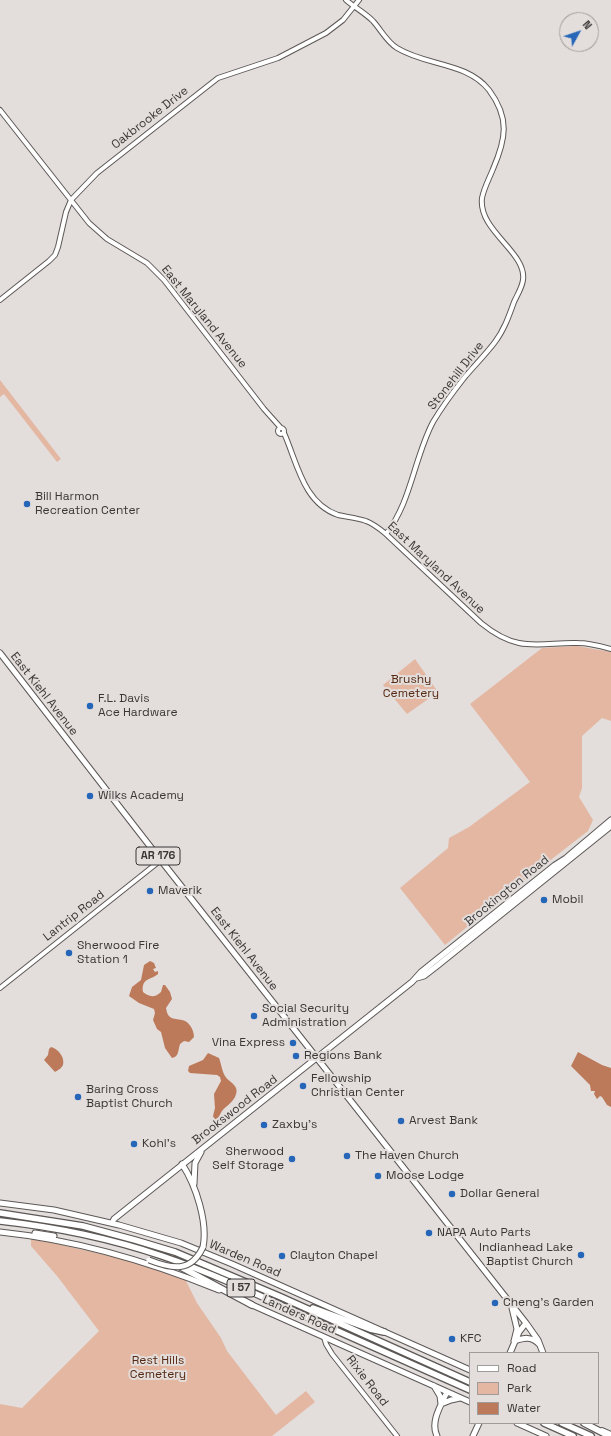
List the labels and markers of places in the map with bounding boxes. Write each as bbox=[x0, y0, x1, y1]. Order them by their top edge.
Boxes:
place label: Bill Harmon Recreation Center bbox=[35, 490, 140, 518]
marker: Bill Harmon Recreation Center bbox=[22, 499, 32, 509]
place label: F.L. Davis Ace Hardware bbox=[98, 692, 178, 720]
marker: F.L. Davis Ace Hardware bbox=[85, 701, 95, 711]
place label: Wilks Academy bbox=[98, 789, 184, 803]
marker: Wilks Academy bbox=[85, 791, 95, 801]
place label: Maverik bbox=[158, 884, 202, 898]
marker: Maverik bbox=[145, 886, 155, 896]
place label: Mobil bbox=[552, 893, 583, 907]
marker: Mobil bbox=[539, 895, 549, 905]
place label: Sherwood Fire Station 1 bbox=[77, 939, 159, 967]
marker: Sherwood Fire Station 1 bbox=[64, 948, 74, 958]
place label: Social Security Administration bbox=[262, 1002, 349, 1030]
marker: Social Security Administration bbox=[249, 1011, 259, 1021]
place label: Vina Express bbox=[212, 1036, 285, 1050]
marker: Vina Express bbox=[288, 1038, 298, 1048]
place label: Regions Bank bbox=[304, 1049, 382, 1063]
marker: Regions Bank bbox=[291, 1051, 301, 1061]
place label: Fellowship Christian Center bbox=[311, 1072, 404, 1100]
marker: Fellowship Christian Center bbox=[298, 1081, 308, 1091]
place label: Baring Cross Baptist Church bbox=[86, 1083, 173, 1111]
marker: Baring Cross Baptist Church bbox=[73, 1092, 83, 1102]
place label: Arvest Bank bbox=[409, 1114, 478, 1128]
marker: Arvest Bank bbox=[396, 1116, 406, 1126]
place label: Zaxby's bbox=[272, 1118, 317, 1132]
marker: Zaxby's bbox=[259, 1120, 269, 1130]
place label: Kohl's bbox=[142, 1137, 176, 1151]
marker: Kohl's bbox=[129, 1139, 139, 1149]
place label: Sherwood Self Storage bbox=[212, 1145, 284, 1173]
place label: The Haven Church bbox=[355, 1149, 459, 1163]
marker: The Haven Church bbox=[342, 1151, 352, 1161]
marker: Sherwood Self Storage bbox=[287, 1154, 297, 1164]
place label: Moose Lodge bbox=[386, 1169, 464, 1183]
marker: Moose Lodge bbox=[373, 1171, 383, 1181]
place label: Dollar General bbox=[460, 1187, 539, 1201]
marker: Dollar General bbox=[447, 1189, 457, 1199]
place label: NAPA Auto Parts bbox=[437, 1226, 531, 1240]
marker: NAPA Auto Parts bbox=[424, 1228, 434, 1238]
place label: Indianhead Lake Baptist Church bbox=[479, 1241, 573, 1269]
place label: Clayton Chapel bbox=[290, 1249, 378, 1263]
marker: Indianhead Lake Baptist Church bbox=[576, 1250, 586, 1260]
marker: Clayton Chapel bbox=[277, 1251, 287, 1261]
place label: Cheng's Garden bbox=[503, 1296, 594, 1310]
marker: Cheng's Garden bbox=[490, 1298, 500, 1308]
place label: KFC bbox=[460, 1332, 481, 1346]
marker: KFC bbox=[447, 1334, 457, 1344]

